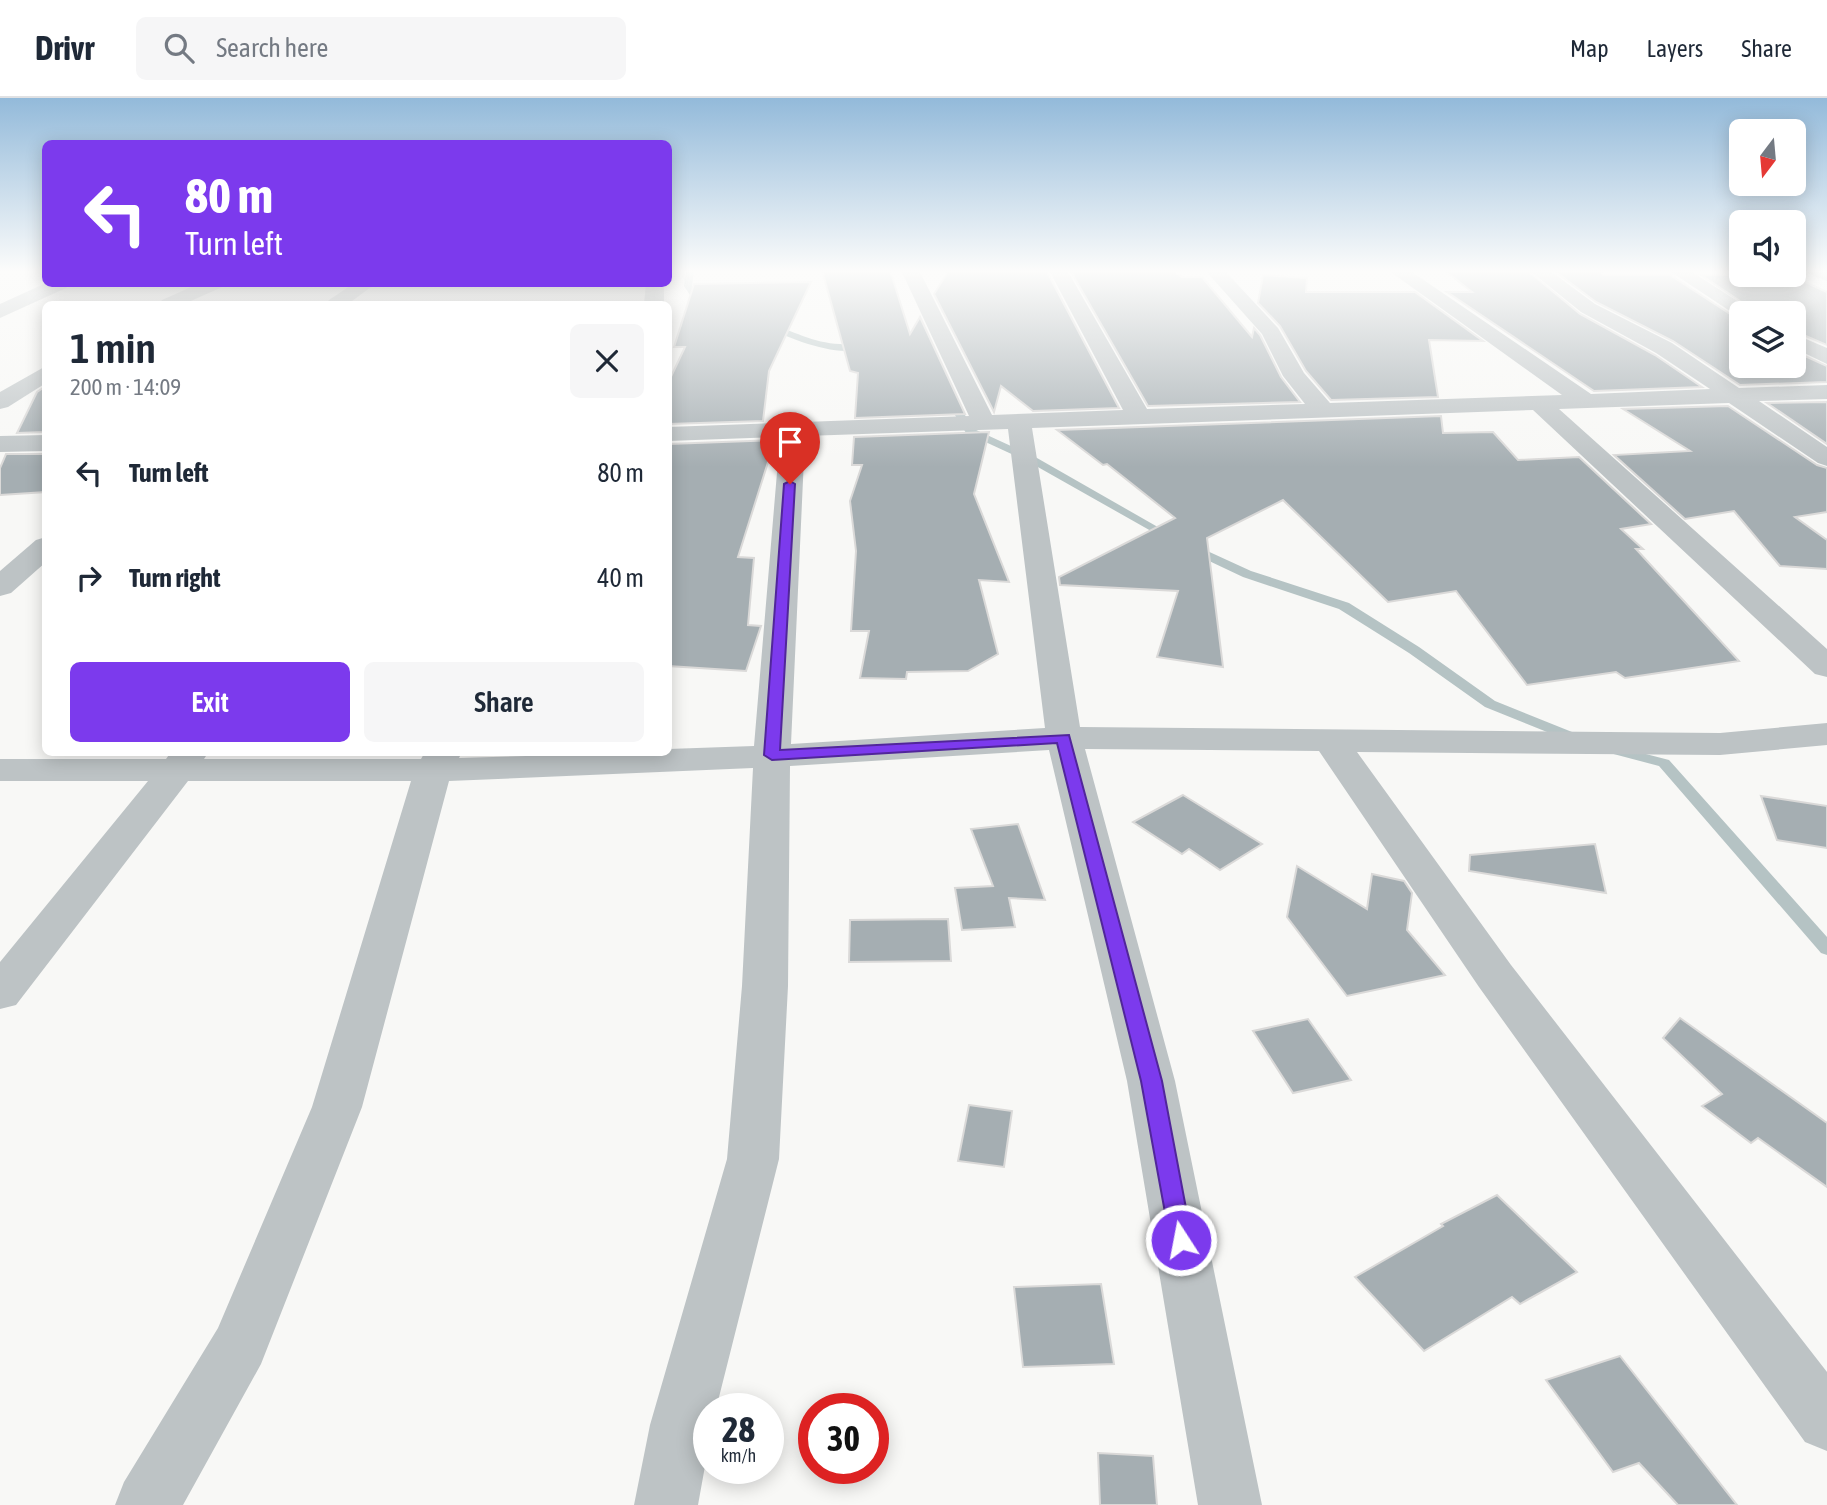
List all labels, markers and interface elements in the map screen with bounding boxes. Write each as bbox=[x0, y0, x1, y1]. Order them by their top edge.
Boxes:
search box bbox=[136, 17, 626, 80]
text: Drivr bbox=[35, 29, 94, 67]
icon: search bbox=[160, 29, 198, 67]
text: Search here bbox=[216, 33, 328, 63]
text: Map bbox=[1570, 35, 1609, 62]
text: Layers bbox=[1647, 35, 1703, 62]
text: Share bbox=[1741, 35, 1792, 62]
north arrow bbox=[1729, 119, 1806, 196]
map controls bbox=[1729, 119, 1806, 378]
text: 80 m bbox=[185, 167, 273, 223]
icon: left bbox=[70, 168, 161, 259]
button: sound bbox=[1729, 210, 1806, 287]
text: Turn left bbox=[185, 225, 283, 262]
button: layers bbox=[1729, 301, 1806, 378]
text: 1 min bbox=[70, 324, 156, 372]
button: close bbox=[570, 324, 644, 398]
text: 200 m · 14:09 bbox=[70, 374, 181, 400]
pin bbox=[760, 412, 820, 484]
icon: arrive bbox=[771, 423, 809, 461]
icon: left bbox=[70, 454, 108, 492]
text: Turn left bbox=[129, 458, 209, 488]
text: 80 m bbox=[597, 458, 644, 488]
icon: right bbox=[70, 559, 108, 597]
text: Turn right bbox=[129, 563, 220, 593]
text: 40 m bbox=[597, 563, 644, 593]
button: Exit bbox=[70, 662, 350, 742]
button: Share bbox=[364, 662, 644, 742]
position arrow bbox=[1144, 1203, 1218, 1277]
speed limit sign: 30 bbox=[798, 1393, 889, 1484]
text: 28 bbox=[722, 1409, 755, 1449]
text: km/h bbox=[721, 1445, 756, 1466]

